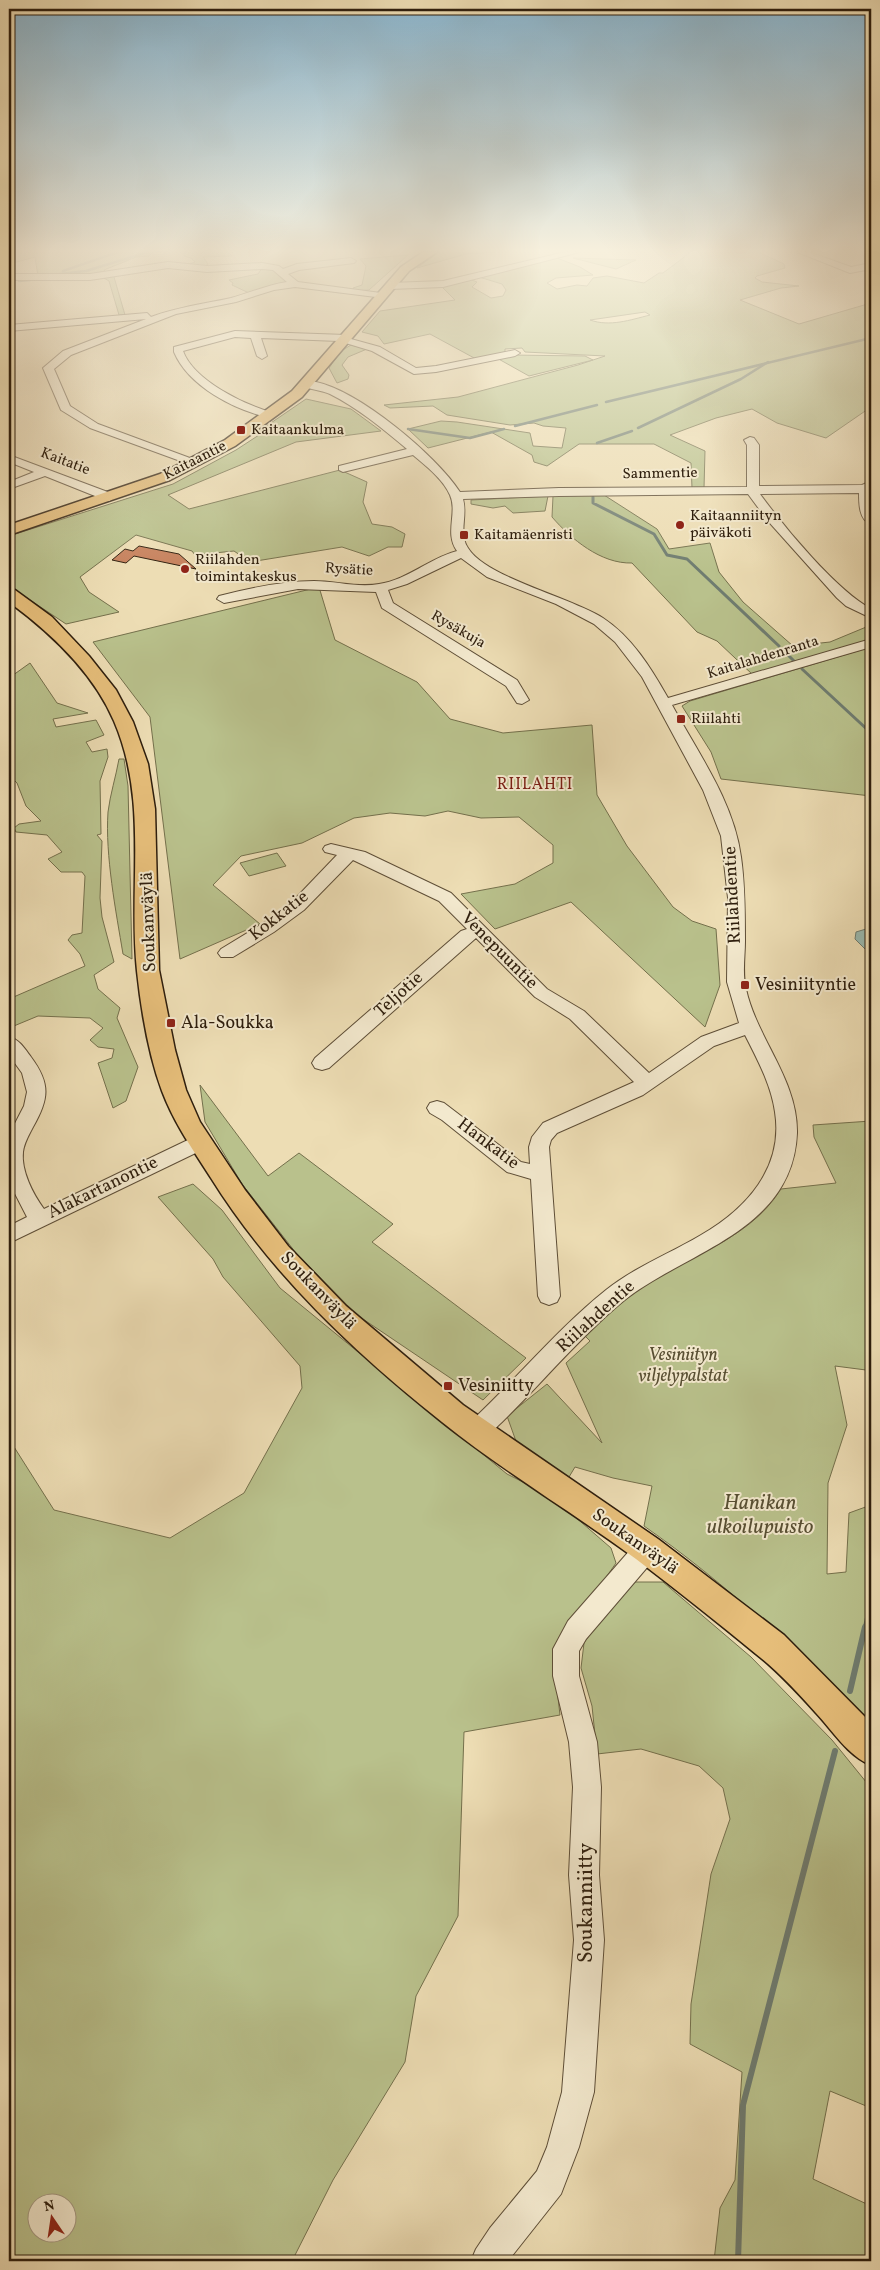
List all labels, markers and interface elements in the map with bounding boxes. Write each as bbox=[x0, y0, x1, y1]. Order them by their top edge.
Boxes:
place label: Kaitaankulma bbox=[251, 420, 344, 441]
marker: Kaitaankulma bbox=[235, 424, 247, 436]
street label: Kaitaantie bbox=[160, 436, 230, 486]
street label: Kaitatie bbox=[37, 443, 93, 481]
street label: Sammentie bbox=[622, 463, 698, 485]
place label: Kaitaanniityn päiväkoti bbox=[690, 506, 782, 544]
marker: Kaitaanniityn päiväkoti bbox=[674, 519, 686, 531]
place label: Kaitamäenristi bbox=[474, 525, 573, 546]
marker: Kaitamäenristi bbox=[458, 529, 470, 541]
place label: Riilahden toimintakeskus bbox=[195, 550, 297, 588]
street label: Rysätie bbox=[324, 558, 374, 582]
marker: Riilahden toimintakeskus bbox=[179, 563, 191, 575]
street label: Rysäkuja bbox=[427, 606, 489, 654]
street label: Kaitalahdenranta bbox=[705, 631, 821, 685]
place label: Riilahti bbox=[691, 709, 741, 730]
marker: Riilahti bbox=[675, 713, 687, 725]
district label: RIILAHTI bbox=[497, 774, 573, 796]
street label: Riilahdentie bbox=[718, 845, 748, 945]
street label: Soukanväylä bbox=[135, 871, 163, 973]
street label: Kokkatie bbox=[244, 885, 314, 947]
street label: Venepuuntie bbox=[455, 907, 543, 995]
street label: Teljotie bbox=[369, 966, 429, 1024]
place label: Vesiniityntie bbox=[755, 973, 856, 998]
marker: Vesiniityntie bbox=[739, 979, 751, 991]
place label: Ala-Soukka bbox=[181, 1011, 274, 1036]
marker: Ala-Soukka bbox=[165, 1017, 177, 1029]
street label: Hankatie bbox=[452, 1112, 524, 1176]
street label: Alakartanontie bbox=[44, 1150, 162, 1226]
street label: Soukanväylä bbox=[274, 1246, 362, 1336]
street label: Riilahdentie bbox=[551, 1275, 641, 1359]
park label: Vesiniityn viljelypalstat bbox=[638, 1343, 729, 1389]
place label: Vesiniitty bbox=[458, 1374, 534, 1399]
marker: Vesiniitty bbox=[442, 1380, 454, 1392]
park label: Hanikan ulkoilupuisto bbox=[707, 1489, 814, 1542]
street label: Soukanväylä bbox=[587, 1503, 683, 1581]
street label: Soukanniitty bbox=[572, 1842, 601, 1963]
north arrow bbox=[28, 2192, 78, 2242]
text: N bbox=[42, 2196, 57, 2217]

